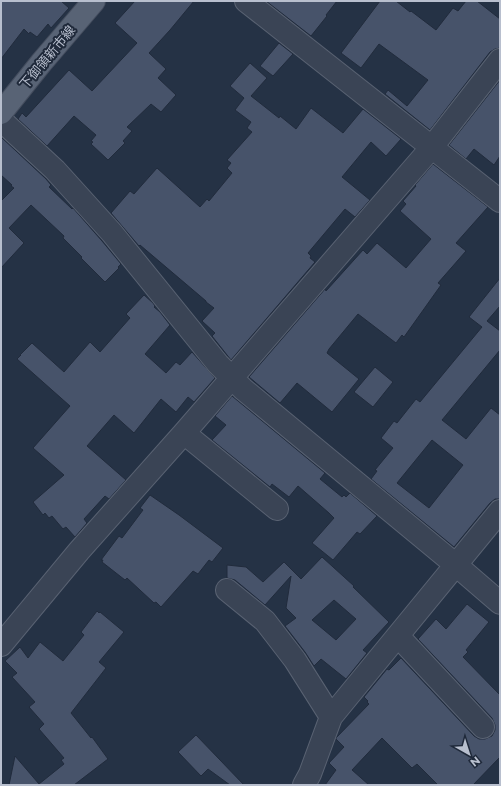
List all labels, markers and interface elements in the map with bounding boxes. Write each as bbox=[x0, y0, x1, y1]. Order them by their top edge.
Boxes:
street label: 下御領新市線 bbox=[16, 22, 78, 92]
north arrow bbox=[449, 734, 489, 774]
text: N bbox=[467, 754, 483, 770]

